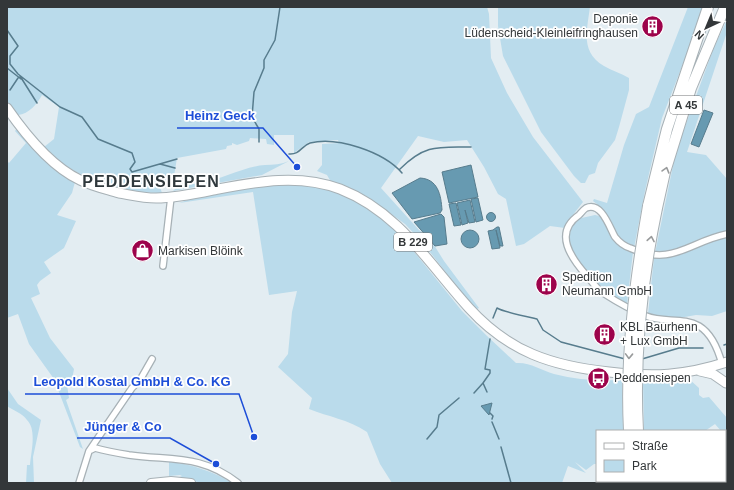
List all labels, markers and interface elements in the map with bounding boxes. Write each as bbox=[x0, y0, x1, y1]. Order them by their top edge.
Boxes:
north arrow bbox=[686, 8, 726, 48]
place label: Deponie Lüdenscheid-Kleinleifringhausen bbox=[465, 12, 638, 40]
building icon: Deponie Lüdenscheid-Kleinleifringhausen bbox=[640, 13, 666, 39]
text: N bbox=[692, 28, 706, 42]
road number: A 45 bbox=[670, 96, 702, 114]
callout: Heinz Geck bbox=[177, 103, 263, 128]
text: Heinz Geck bbox=[185, 108, 256, 123]
one-way arrow bbox=[661, 167, 670, 174]
district label: PEDDENSIEPEN bbox=[82, 173, 220, 190]
road number: B 229 bbox=[394, 233, 432, 251]
one-way arrow bbox=[646, 236, 655, 242]
shop icon: Markisen Blöink bbox=[130, 238, 156, 264]
place label: Markisen Blöink bbox=[158, 244, 244, 258]
place label: Spedition Neumann GmbH bbox=[562, 270, 652, 298]
building icon: Spedition Neumann GmbH bbox=[533, 271, 559, 297]
place label: KBL Baurhenn + Lux GmbH bbox=[620, 320, 698, 348]
building icon: KBL Baurhenn + Lux GmbH bbox=[591, 321, 617, 347]
one-way arrow bbox=[625, 353, 634, 359]
bus stop icon: Peddensiepen bbox=[585, 365, 611, 391]
callout: Leopold Kostal GmbH & Co. KG bbox=[25, 369, 239, 394]
place label: Peddensiepen bbox=[614, 371, 691, 385]
text: Leopold Kostal GmbH & Co. KG bbox=[33, 374, 231, 389]
callout: Jünger & Co bbox=[77, 413, 170, 438]
text: Jünger & Co bbox=[84, 419, 162, 434]
legend bbox=[596, 430, 726, 482]
text: Straße bbox=[632, 439, 668, 453]
text: Park bbox=[632, 459, 658, 473]

